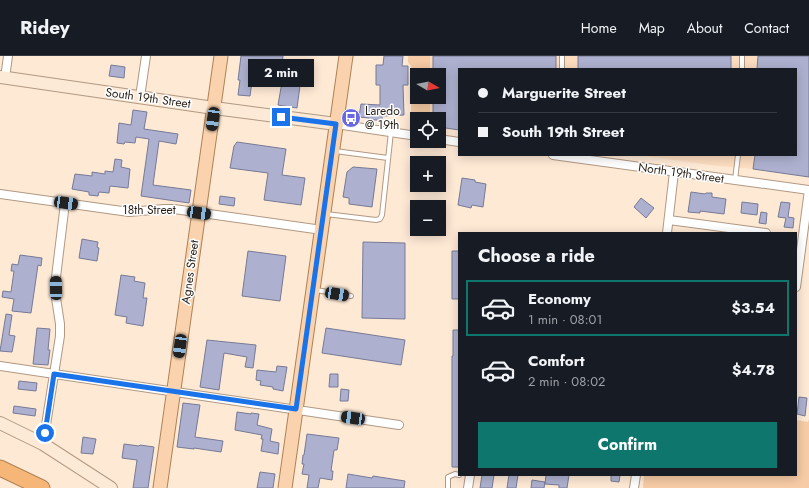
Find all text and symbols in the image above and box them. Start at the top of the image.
text: Ridey [20,14,70,41]
text: Home [581,18,617,38]
text: Map [639,18,665,38]
text: About [687,18,722,38]
text: Contact [744,18,789,38]
callout: 2 min [248,59,314,87]
text: 2 min [264,63,298,82]
north arrow [410,68,446,104]
map controls [410,68,446,236]
text: Marguerite Street [502,82,626,104]
street label: South 19th Street [104,83,192,113]
place label: Laredo @ 19th [365,102,400,134]
car [205,106,221,132]
bus stop icon: Laredo @ 19th [340,107,362,129]
route end [272,108,290,126]
button: locate [410,112,446,148]
text: South 19th Street [502,121,624,143]
button: + [410,156,446,192]
street label: North 19th Street [637,158,725,188]
car [53,195,79,211]
button: − [410,200,446,236]
street label: 18th Street [122,201,176,219]
car [186,205,212,221]
street label: Agnes Street [177,239,203,305]
text: Choose a ride [478,243,595,269]
car [50,276,62,300]
car [324,286,350,302]
text: Economy [528,288,591,310]
icon: car [480,290,516,326]
text: $3.54 [732,297,775,319]
text: 1 min · 08:01 [528,310,602,329]
car [172,333,188,359]
text: Comfort [528,350,585,372]
icon: car [480,352,516,388]
text: $4.78 [732,359,775,381]
text: 2 min · 08:02 [528,372,605,391]
car [340,410,366,426]
button: Confirm [478,422,777,468]
route start [36,424,54,442]

